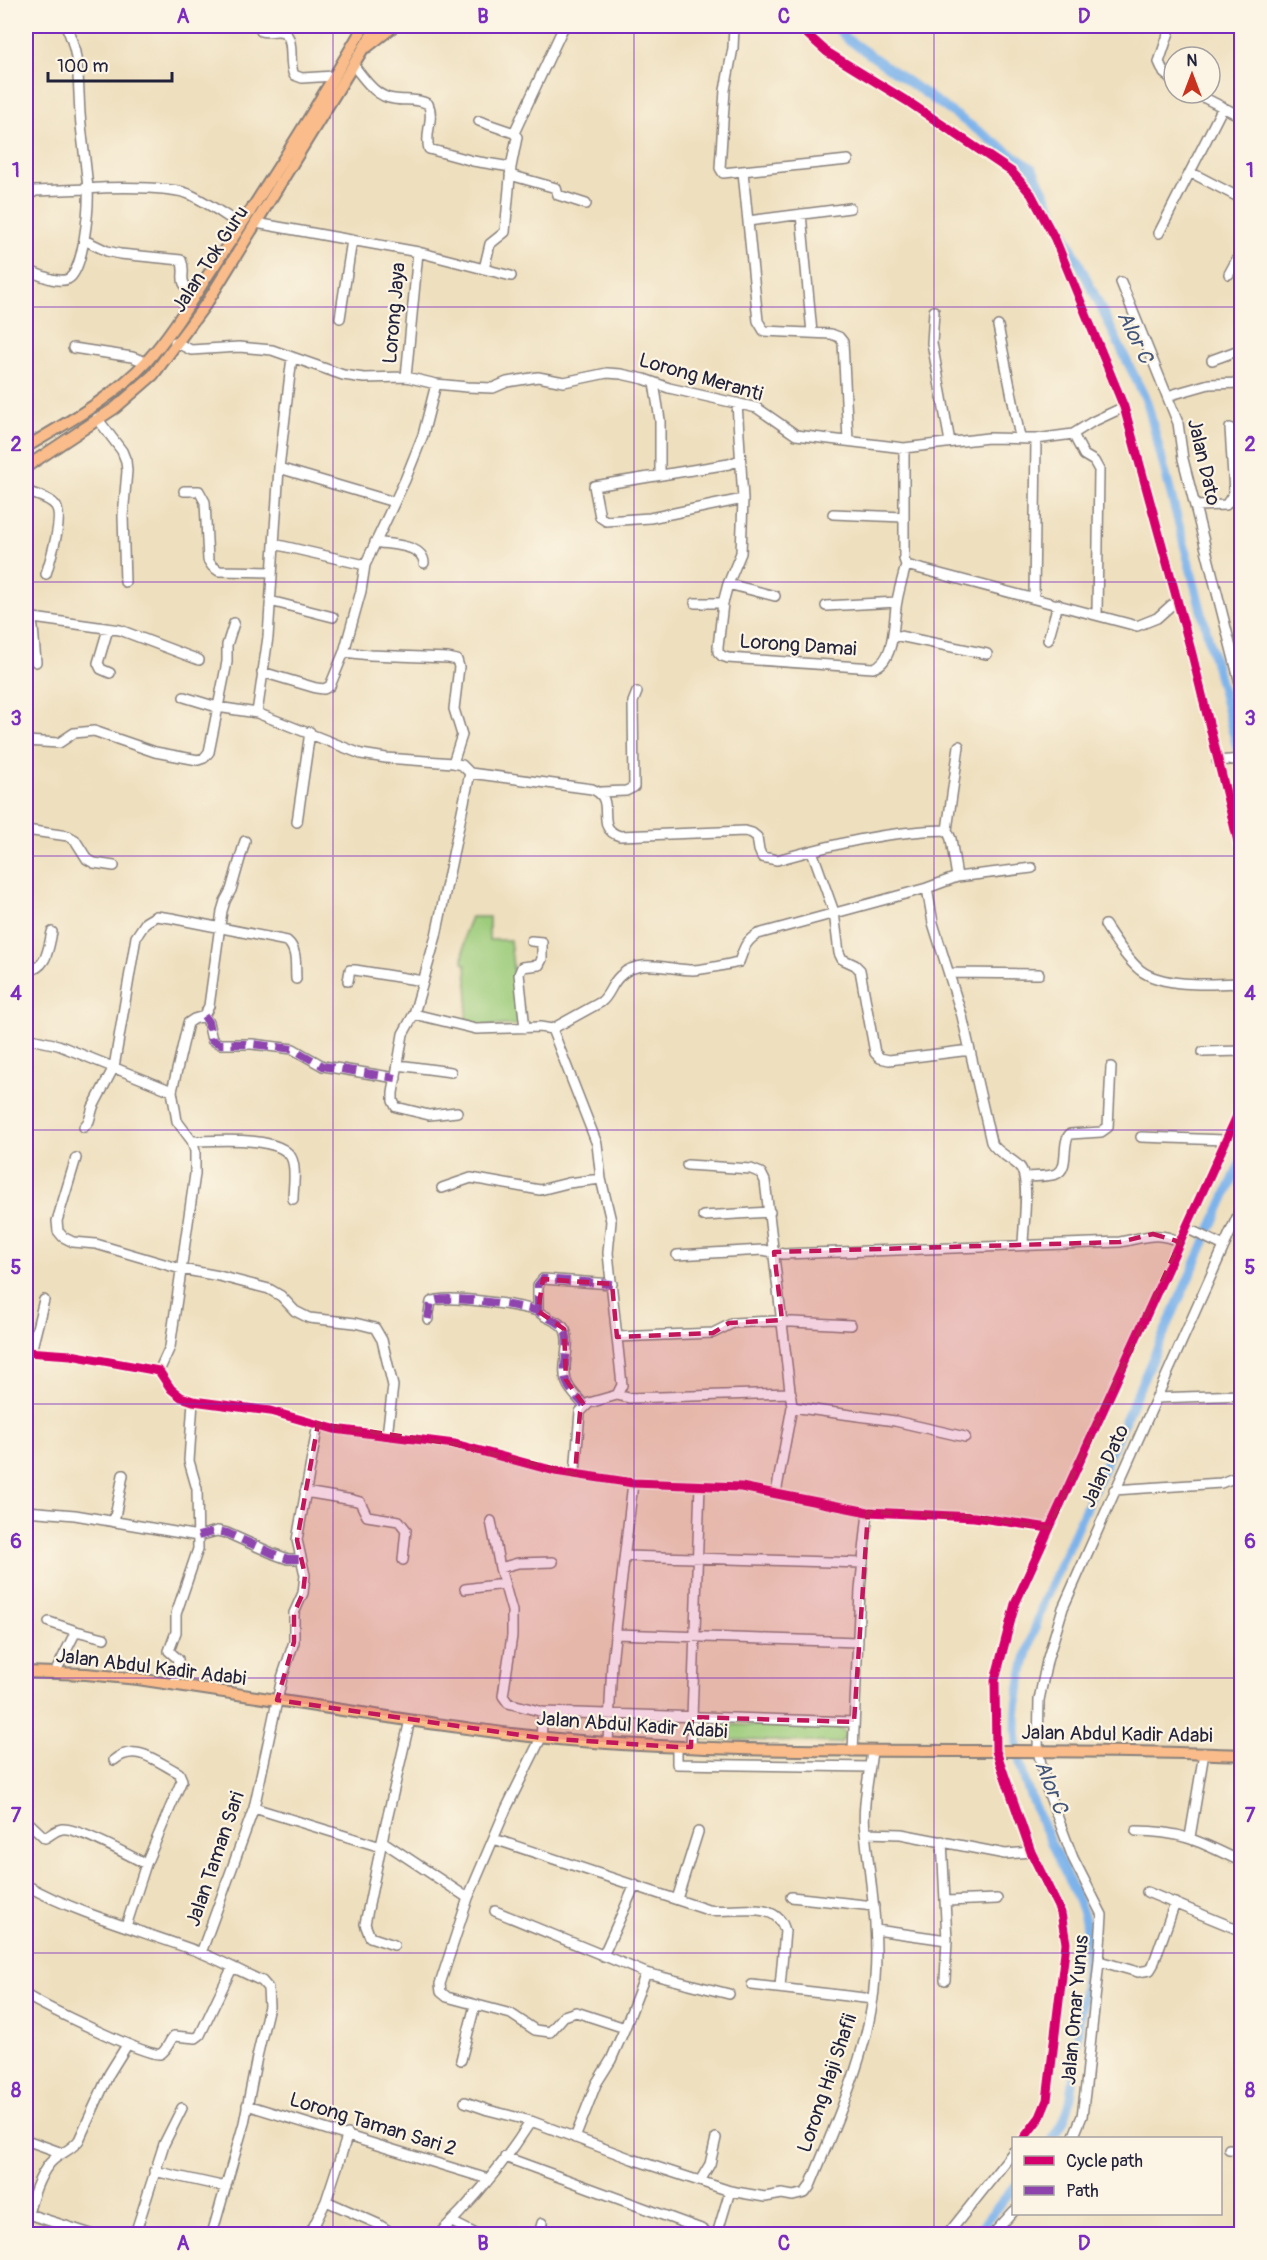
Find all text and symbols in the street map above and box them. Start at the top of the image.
text: A [177,4,190,29]
text: B [477,4,489,29]
text: C [778,4,790,29]
text: D [1078,4,1091,29]
scale bar [48,45,172,83]
north arrow [1162,45,1222,105]
text: N [1187,51,1198,71]
text: 100 m [57,55,109,78]
text: 1 [12,158,20,183]
text: 1 [1246,158,1254,183]
street label: Jalan Tok Guru [166,201,254,317]
street label: Lorong Jaya [377,261,411,365]
water label: Alor C [1111,306,1160,369]
street label: Lorong Meranti [636,347,766,407]
street label: Jalan Dato [1182,416,1226,508]
text: 2 [10,432,22,457]
text: 2 [1244,432,1256,457]
street label: Lorong Damai [739,628,857,662]
text: 3 [10,706,22,731]
text: 3 [1244,706,1256,731]
text: 4 [10,981,22,1006]
text: 4 [1244,981,1256,1006]
text: 5 [11,1255,22,1280]
text: 5 [1245,1255,1256,1280]
street label: Jalan Dato [1076,1420,1134,1511]
text: 6 [10,1529,22,1554]
text: 6 [1244,1529,1256,1554]
street label: Jalan Abdul Kadir Adabi [54,1643,248,1691]
street label: Jalan Abdul Kadir Adabi [536,1706,728,1744]
street label: Jalan Abdul Kadir Adabi [1021,1720,1213,1748]
water label: Alor C [1028,1756,1074,1818]
street label: Jalan Taman Sari [180,1788,250,1930]
text: 7 [11,1803,22,1828]
text: 7 [1245,1803,1256,1828]
street label: Jalan Omar Yunus [1056,1934,1094,2086]
street label: Lorong Haji Shafii [792,2010,862,2156]
text: 8 [11,2078,21,2103]
text: 8 [1245,2078,1255,2103]
street label: Lorong Taman Sari 2 [286,2087,460,2161]
legend [1012,2137,1222,2215]
text: Cycle path [1066,2150,1143,2173]
text: Path [1066,2180,1099,2203]
text: A [177,2231,190,2256]
text: B [477,2231,489,2256]
text: C [778,2231,790,2256]
text: D [1078,2231,1091,2256]

